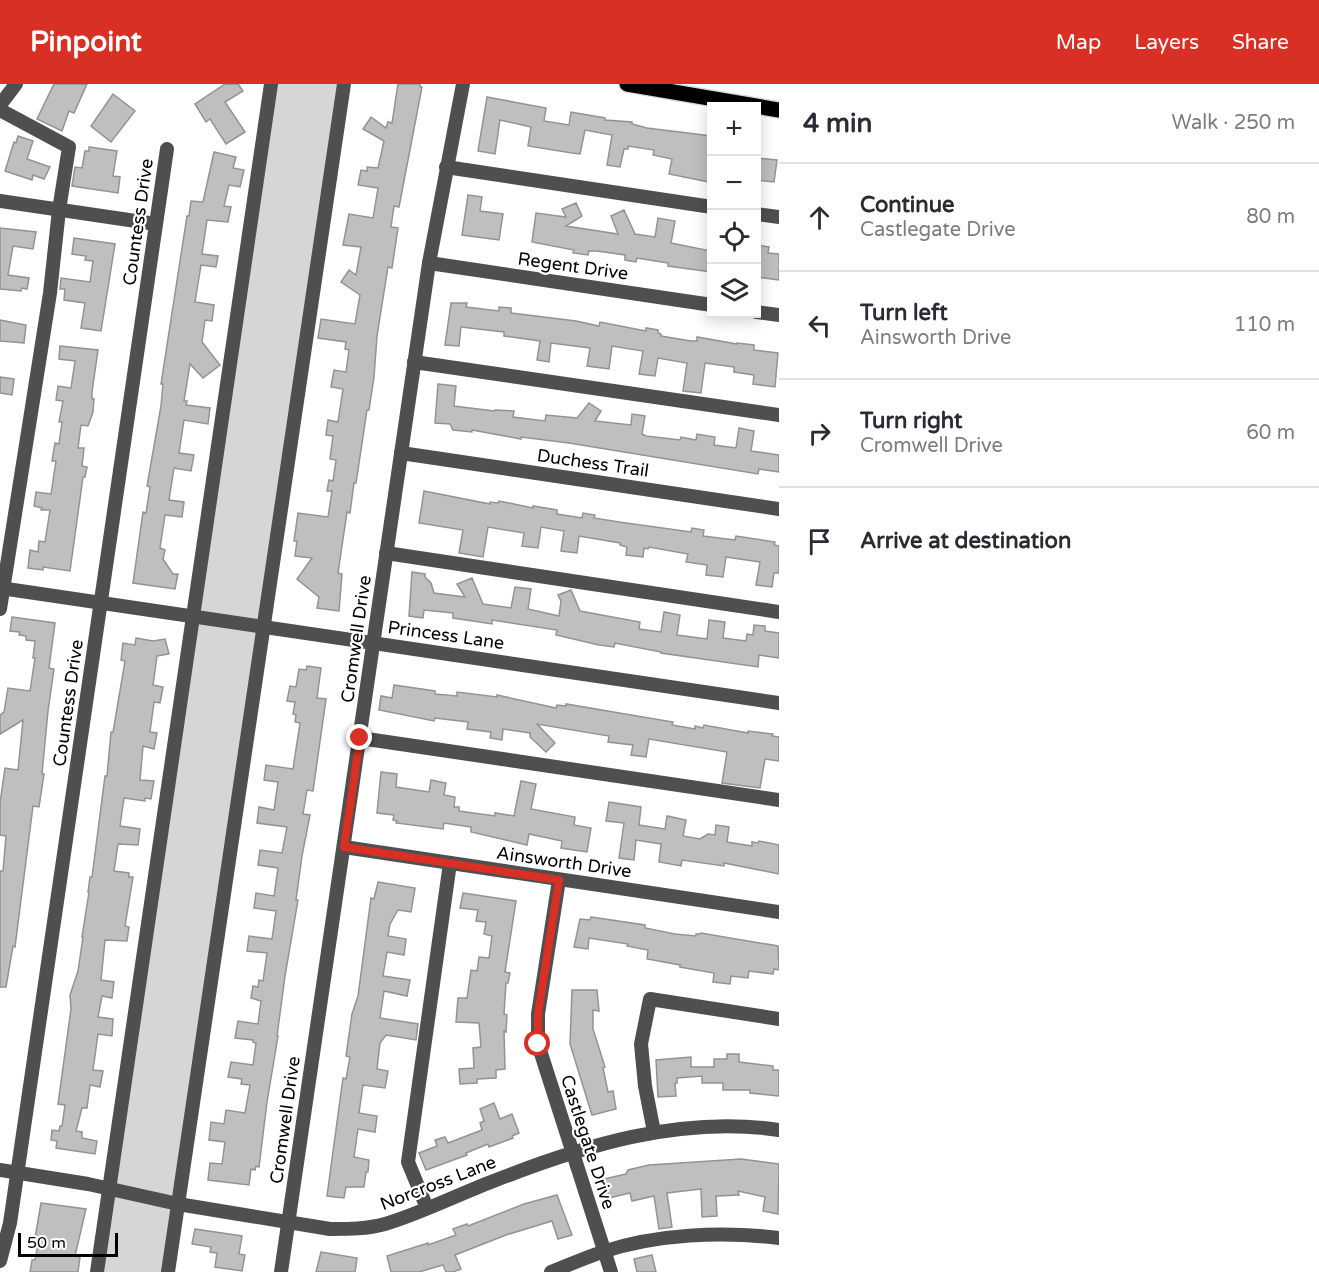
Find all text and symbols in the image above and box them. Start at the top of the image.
text: Pinpoint [30,25,142,59]
text: Map [1056,30,1101,55]
text: Layers [1134,30,1199,55]
text: Share [1232,30,1289,55]
map controls [707,102,761,318]
button: + [707,102,761,156]
text: 4 min [803,108,872,139]
text: Walk · 250 m [1172,111,1295,135]
button: − [707,156,761,210]
street label: Countess Drive [118,157,158,287]
text: Continue [860,192,955,218]
icon: ahead [803,201,836,234]
text: 80 m [1246,205,1295,229]
button: locate [707,210,761,264]
text: Castlegate Drive [860,218,1016,242]
street label: Regent Drive [516,247,630,285]
button: layers [707,264,761,318]
text: Turn left [860,300,948,326]
icon: left [803,309,836,342]
text: 110 m [1234,313,1295,337]
text: Ainsworth Drive [860,326,1011,350]
text: Turn right [860,408,962,434]
icon: right [803,417,836,450]
text: 60 m [1246,421,1295,445]
text: Cromwell Drive [860,434,1003,458]
street label: Duchess Trail [536,444,650,482]
icon: arrive [803,525,836,558]
text: Arrive at destination [860,528,1071,554]
street label: Cromwell Drive [336,574,376,704]
street label: Princess Lane [386,616,506,654]
street label: Countess Drive [48,638,88,768]
route end [346,724,372,750]
street label: Ainsworth Drive [495,842,633,882]
route start [524,1030,550,1056]
street label: Cromwell Drive [265,1055,305,1185]
street label: Castlegate Drive [556,1072,620,1212]
street label: Norcross Lane [377,1151,499,1215]
scale bar [18,1230,118,1258]
text: 50 m [27,1233,66,1253]

